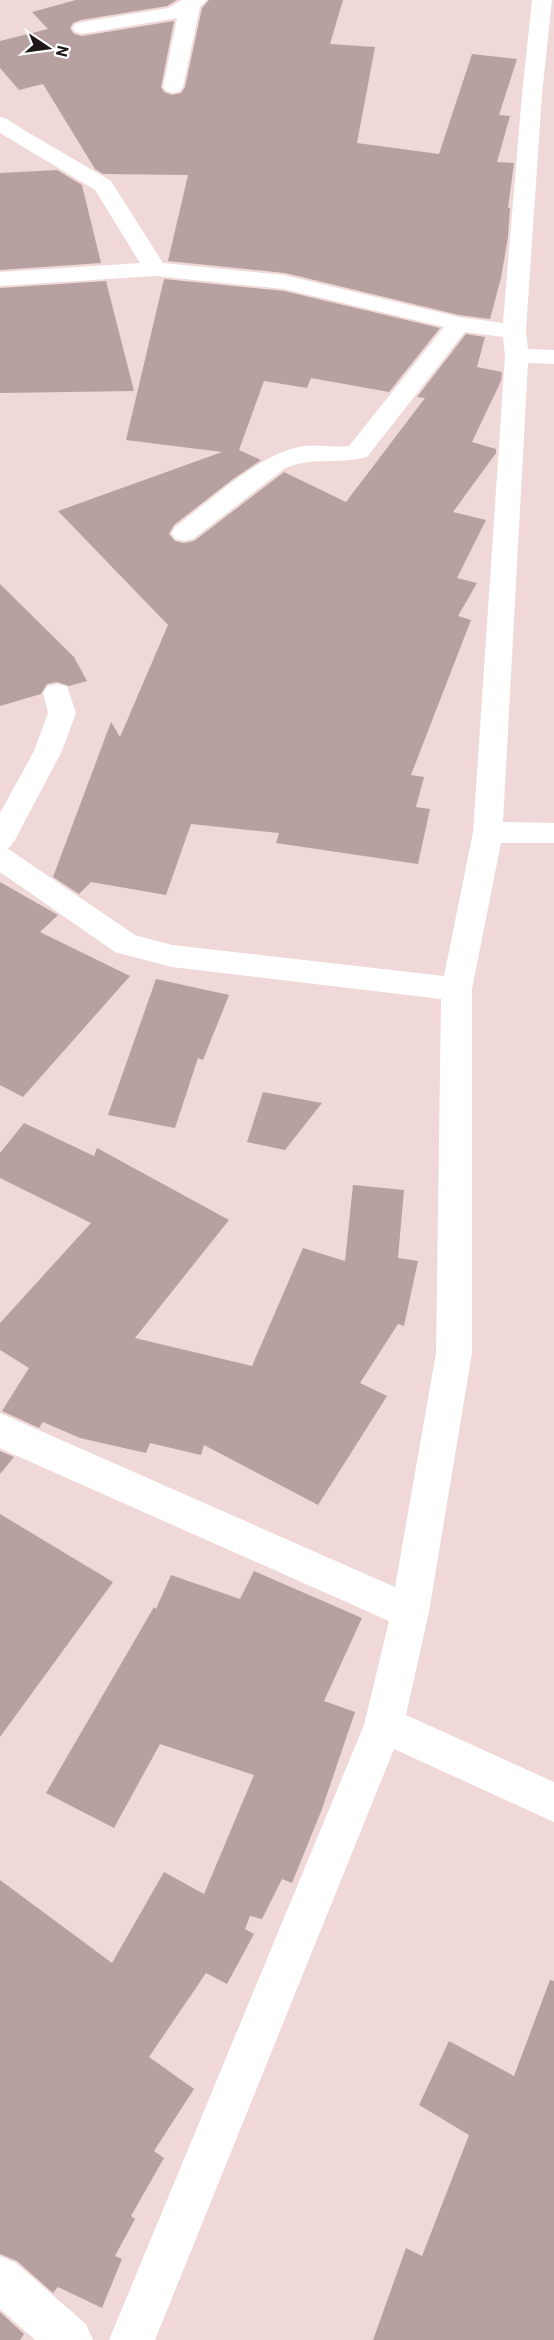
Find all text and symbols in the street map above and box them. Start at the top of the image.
north arrow [18,18,78,78]
text: N [53,44,74,59]

